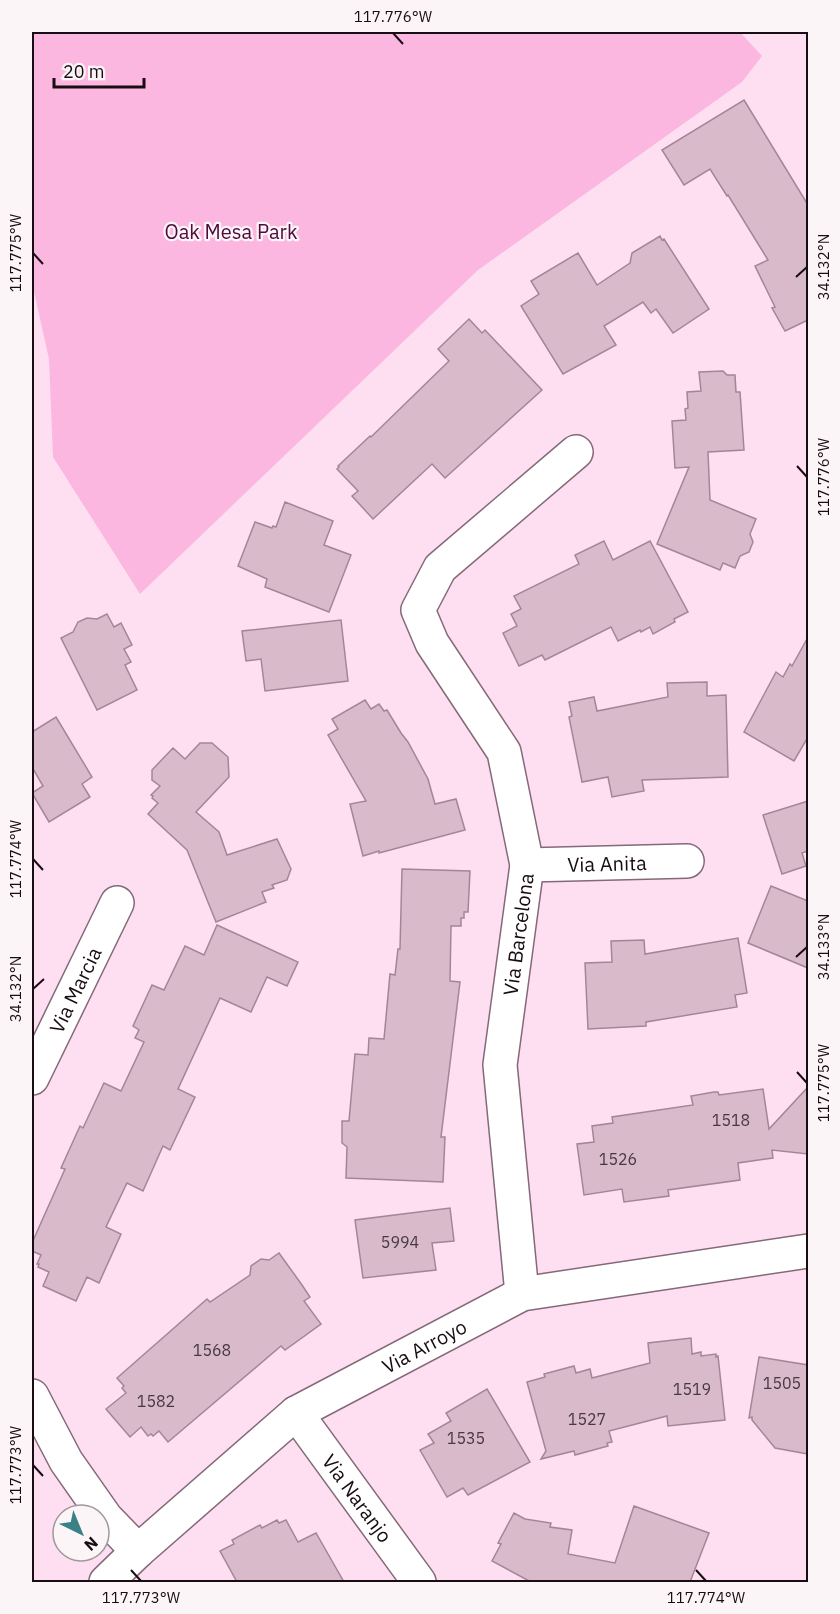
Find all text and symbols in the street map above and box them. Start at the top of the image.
text: 117.776°W [354,7,433,26]
scale bar [54,51,144,89]
text: 20 m [63,60,105,83]
text: 117.775°W [6,213,25,292]
park label: Oak Mesa Park [165,218,298,245]
text: 34.132°N [814,234,833,300]
text: 117.776°W [814,437,833,516]
text: 117.774°W [6,819,25,898]
street label: Via Anita [567,849,647,877]
street label: Via Barcelona [496,871,539,997]
text: 34.133°N [814,914,833,980]
street label: Via Marcia [42,942,107,1037]
text: 34.132°N [6,956,25,1022]
text: 117.775°W [814,1043,833,1122]
house number: 1518 [712,1110,750,1130]
house number: 1526 [599,1149,637,1169]
house number: 5994 [381,1232,419,1252]
street label: Via Arroyo [377,1312,471,1379]
house number: 1568 [193,1340,231,1360]
house number: 1505 [763,1373,801,1393]
house number: 1519 [673,1379,711,1399]
house number: 1582 [137,1391,175,1411]
house number: 1527 [568,1409,606,1429]
text: 117.773°W [6,1425,25,1504]
house number: 1535 [447,1428,485,1448]
street label: Via Naranjo [317,1448,399,1547]
north arrow [51,1503,111,1563]
text: N [80,1533,102,1555]
text: 117.773°W [102,1588,181,1607]
text: 117.774°W [667,1588,746,1607]

